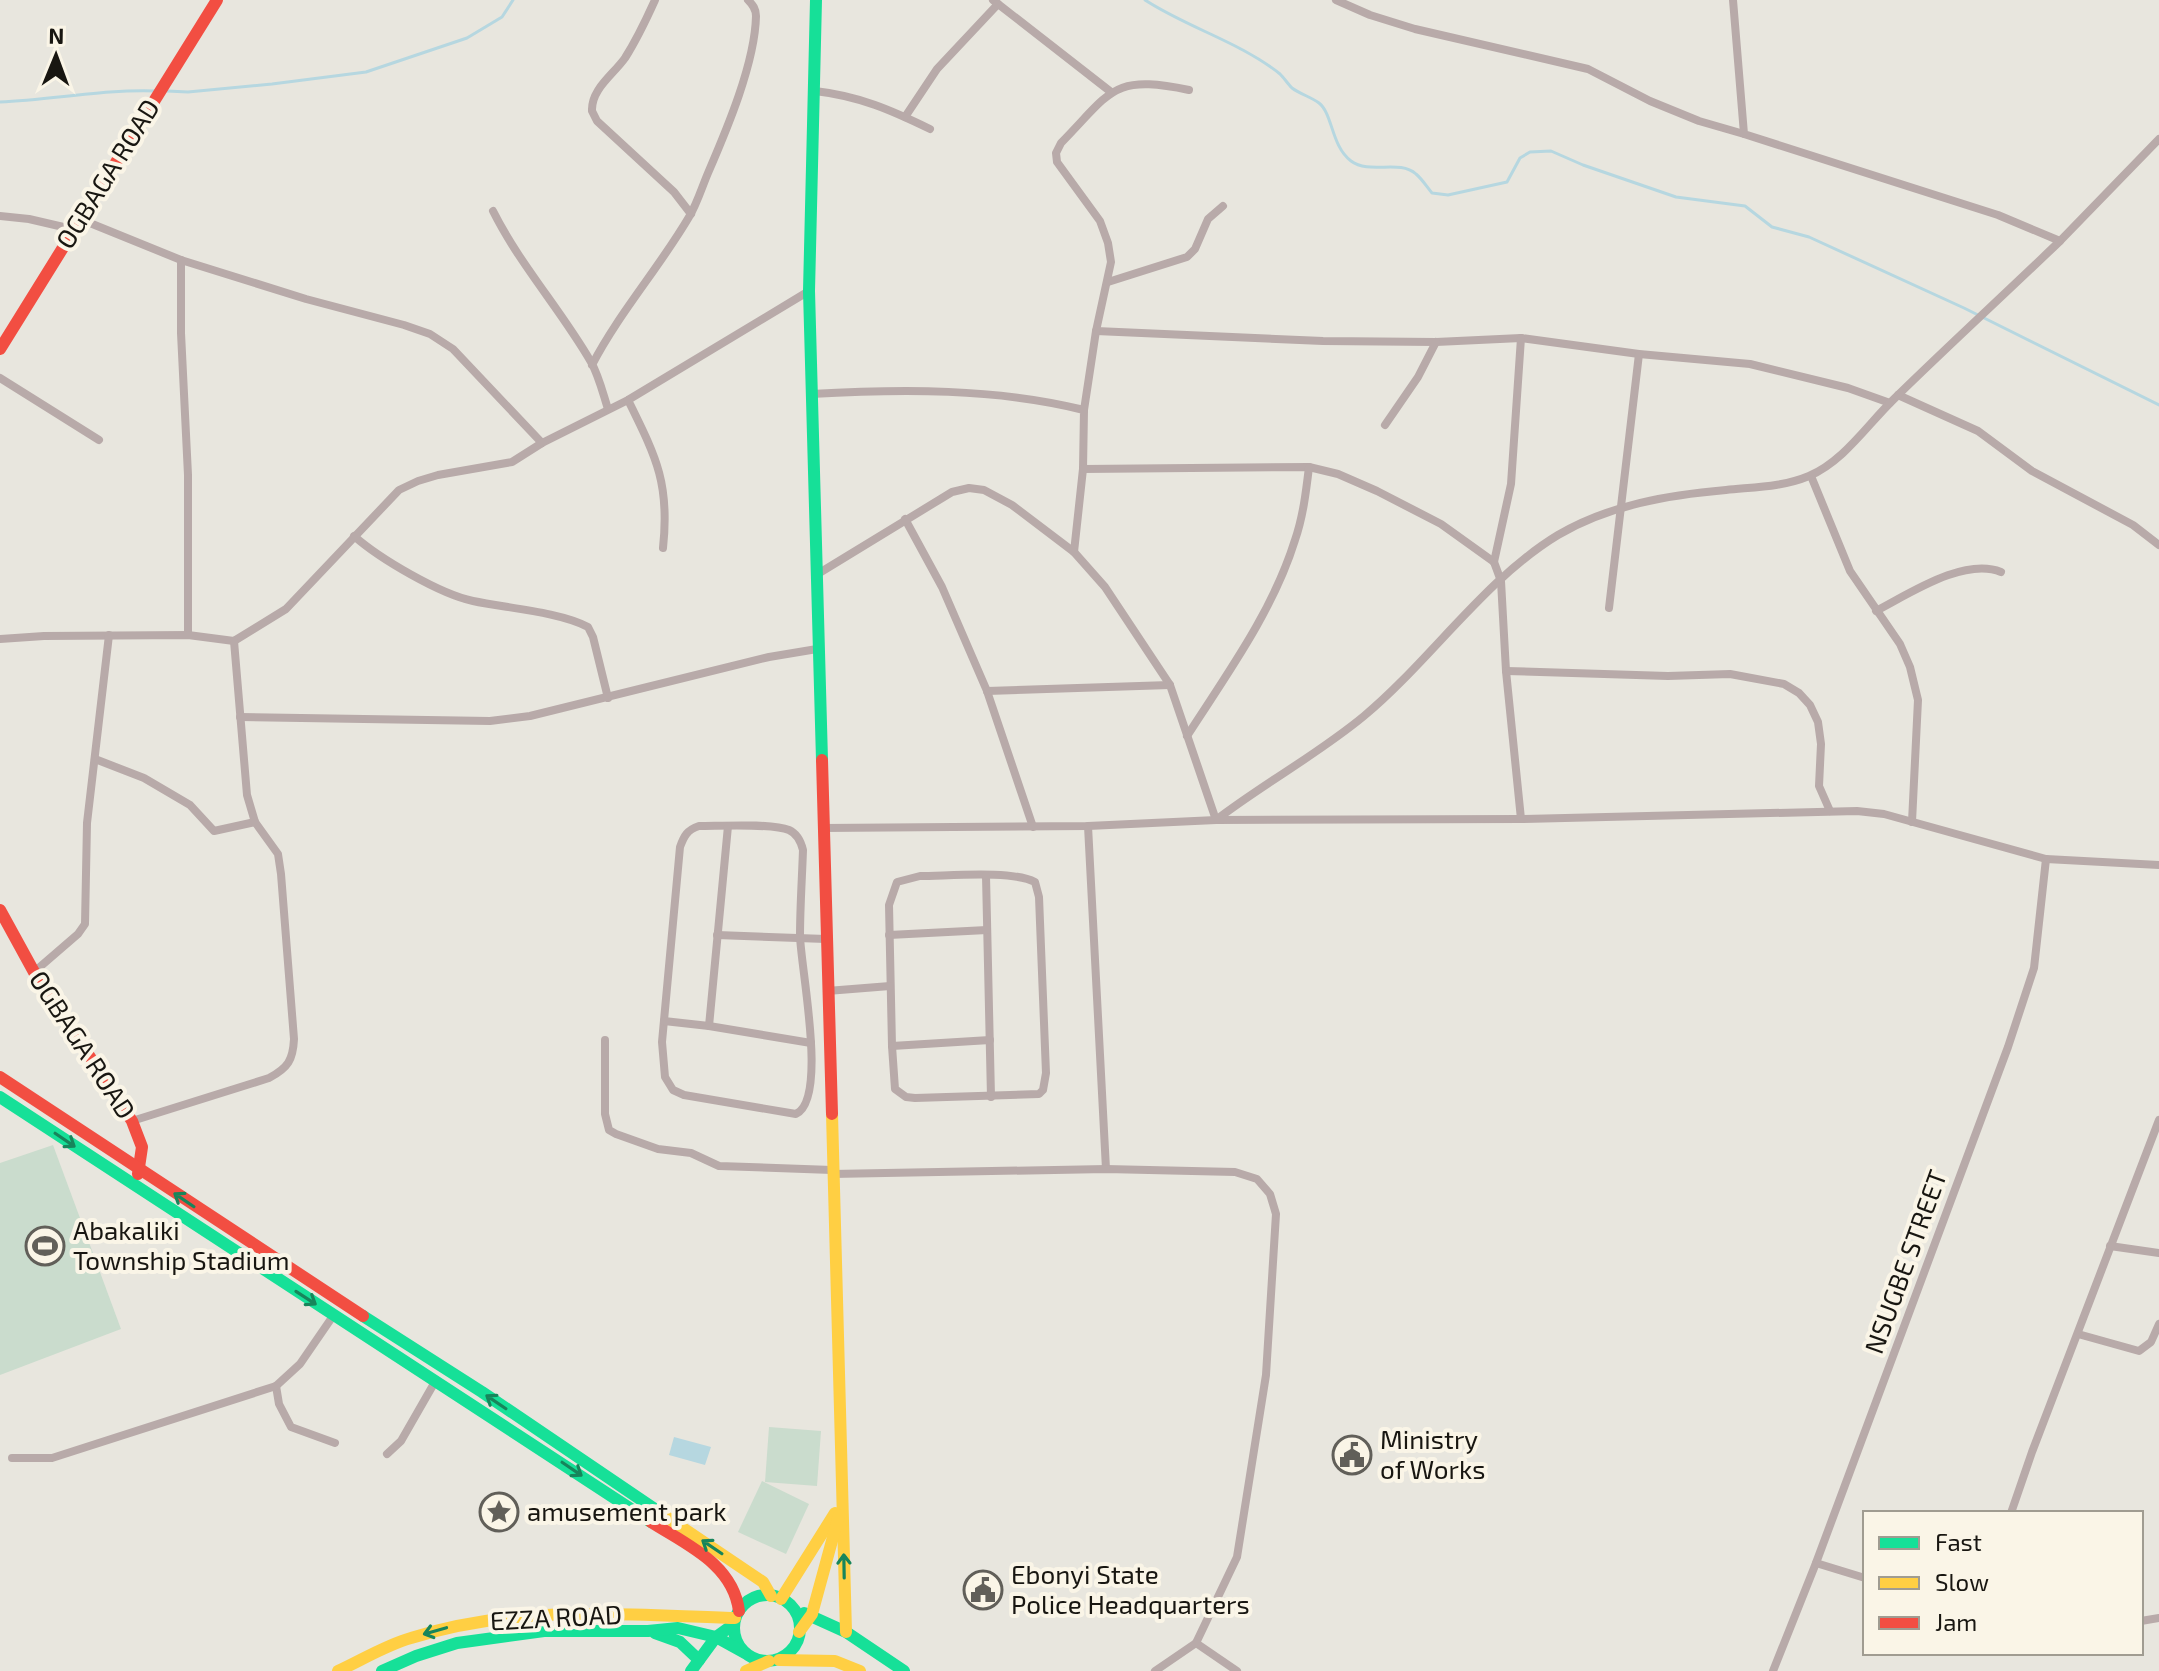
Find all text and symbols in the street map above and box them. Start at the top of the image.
north arrow [16,16,96,96]
text: N [48,22,65,48]
street label: OGBAGA ROAD [48,93,165,254]
street label: OGBAGA ROAD [24,964,143,1124]
one-way arrow [53,1132,76,1148]
street label: NSUGBE STREET [1857,1165,1952,1357]
one-way arrow [174,1191,196,1208]
place label: Abakaliki Township Stadium [73,1214,290,1275]
sports icon: Abakaliki Township Stadium [24,1225,66,1267]
one-way arrow [294,1290,316,1306]
one-way arrow [486,1394,508,1410]
place label: Ministry of Works [1380,1423,1485,1484]
public building icon: Ministry of Works [1331,1434,1373,1476]
one-way arrow [560,1461,582,1477]
place icon: amusement park [478,1491,520,1533]
place label: amusement park [527,1495,727,1526]
legend [1863,1511,2143,1655]
text: Fast [1935,1527,1982,1556]
one-way arrow [701,1539,724,1555]
one-way arrow [837,1553,852,1580]
place label: Ebonyi State Police Headquarters [1011,1558,1250,1619]
text: Slow [1935,1567,1989,1596]
public building icon: Ebonyi State Police Headquarters [962,1569,1004,1611]
street label: EZZA ROAD [489,1598,623,1635]
text: Jam [1935,1607,1977,1636]
one-way arrow [423,1624,449,1639]

